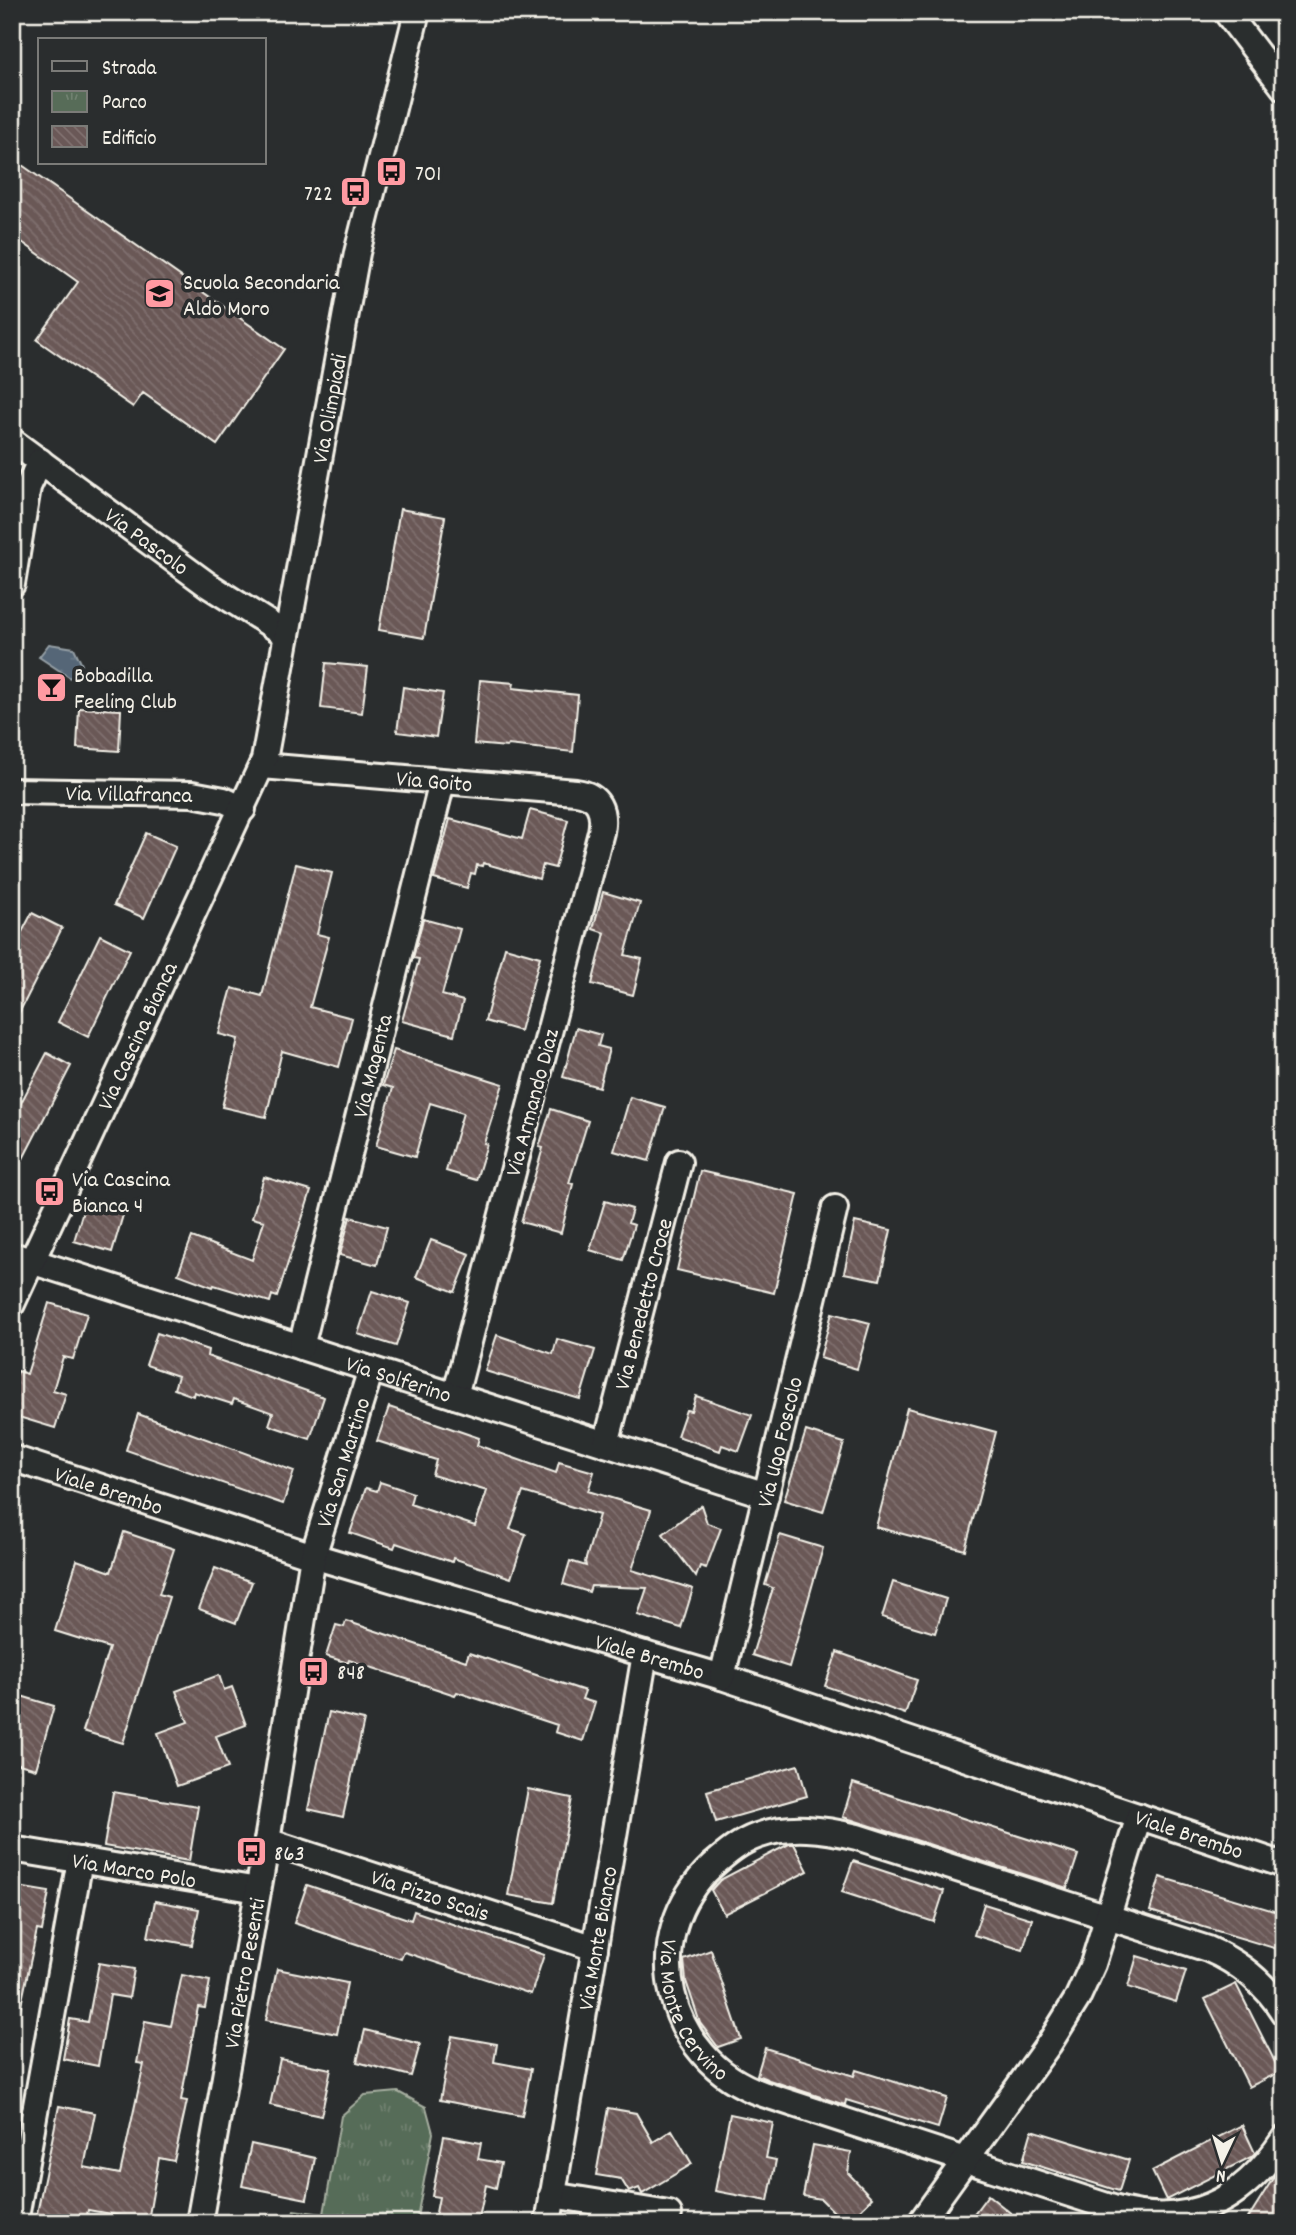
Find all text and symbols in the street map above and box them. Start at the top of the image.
legend [38,38,266,164]
text: Strada [102,55,157,85]
text: Parco [102,89,147,119]
text: Edificio [102,125,157,155]
bus stop icon: 701 [375,155,409,189]
place label: 701 [415,159,441,192]
bus stop icon: 722 [339,175,373,209]
place label: 722 [304,179,333,212]
place label: Scuola Secondaria Aldo Moro [183,268,341,327]
school or university icon: Scuola Secondaria Aldo Moro [143,277,177,311]
street label: Via Olimpiadi [306,352,358,466]
street label: Via Pascolo [96,501,194,585]
place label: Bobadilla Feeling Club [74,661,177,720]
bar icon: Bobadilla Feeling Club [34,670,68,704]
street label: Via Goito [395,764,473,803]
street label: Via Villafranca [65,779,194,814]
street label: Via Cascina Bianca [91,956,189,1116]
street label: Via Magenta [346,1010,404,1122]
street label: Via Armando Diaz [499,1025,570,1180]
place label: Via Cascina Bianca 4 [72,1165,171,1224]
bus stop icon: Via Cascina Bianca 4 [32,1174,66,1208]
street label: Via Benedetto Croce [608,1215,684,1394]
street label: Via Solferino [341,1349,455,1414]
street label: Via Ugo Foscolo [750,1374,814,1511]
street label: Via San Martino [310,1394,381,1532]
street label: Viale Brembo [49,1460,167,1526]
street label: Viale Brembo [590,1627,708,1691]
bus stop icon: 848 [297,1654,331,1688]
place label: 848 [337,1658,365,1691]
street label: Viale Brembo [1130,1803,1247,1870]
bus stop icon: 863 [234,1835,268,1869]
place label: 863 [274,1839,305,1872]
street label: Via Marco Polo [69,1846,198,1899]
street label: Via Pizzo Scais [366,1863,493,1932]
street label: Via Monte Bianco [572,1864,629,2013]
street label: Via Pietro Pesenti [217,1896,277,2052]
street label: Via Monte Cervino [649,1937,734,2091]
north arrow [1188,2126,1258,2196]
text: N [1215,2161,1227,2188]

